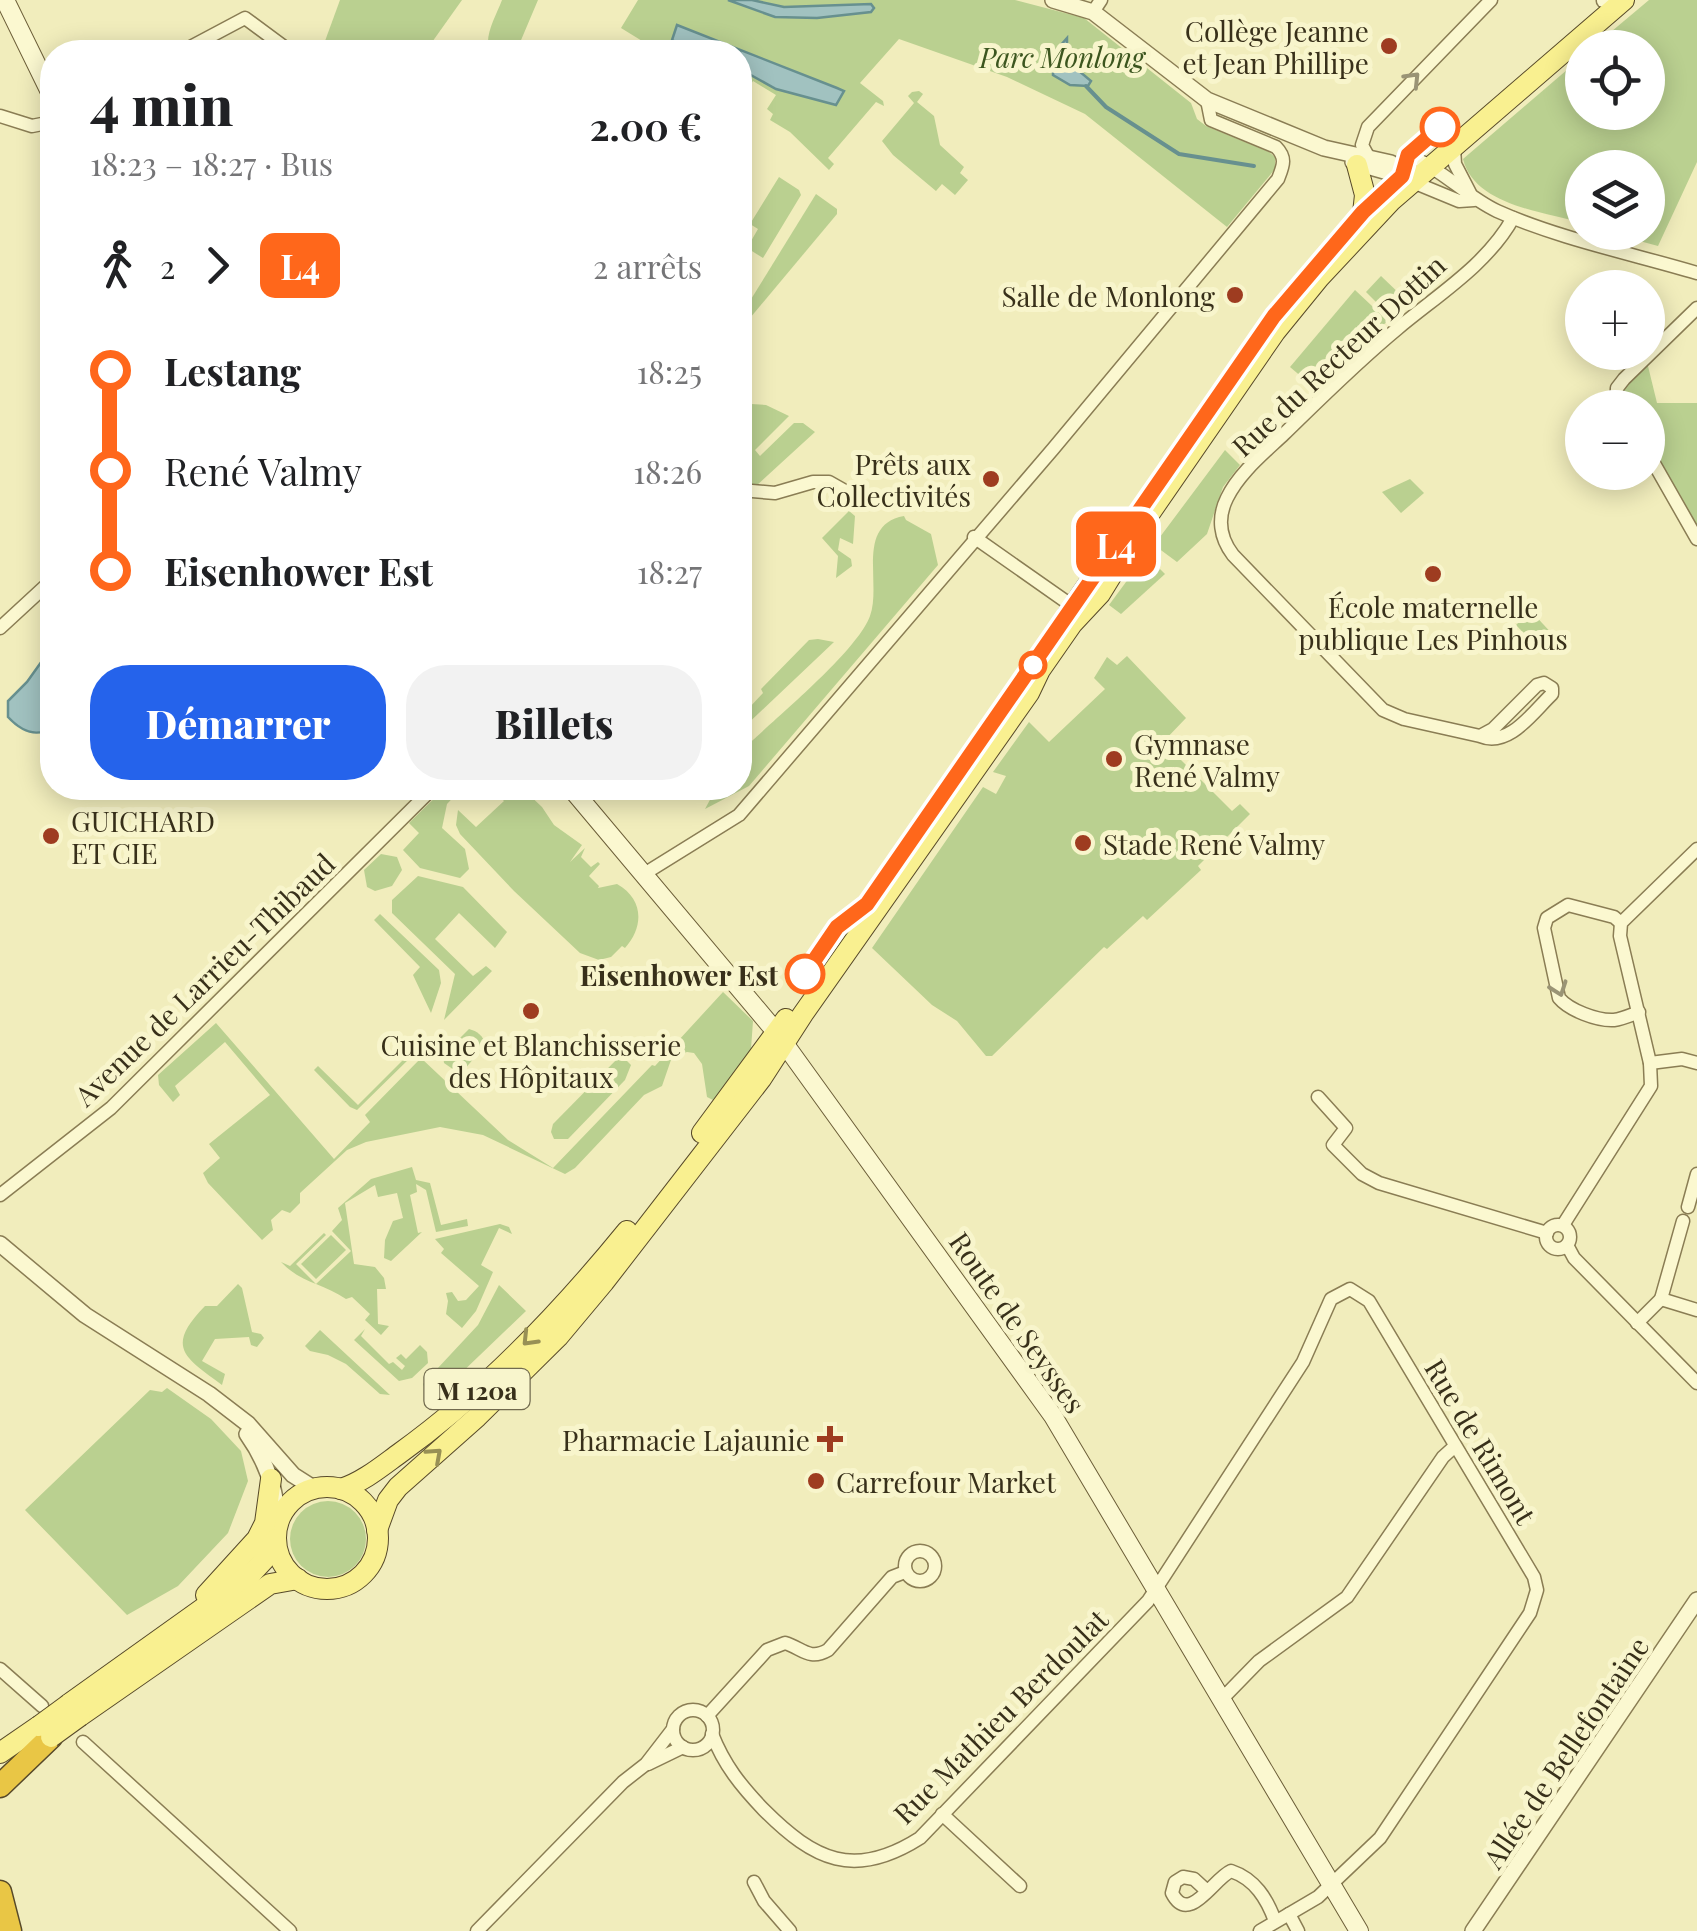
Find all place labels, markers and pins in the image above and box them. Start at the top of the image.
place label: Collège Jeanne et Jean Phillipe [1183,12,1369,81]
marker: Collège Jeanne et Jean Phillipe [1378,35,1400,57]
unlabelled marker [1421,108,1459,146]
place label: Salle de Monlong [1001,277,1215,314]
marker: Salle de Monlong [1224,284,1246,306]
place label: Prêts aux Collectivités [817,445,971,514]
marker: Prêts aux Collectivités [980,468,1002,490]
marker: École maternelle publique Les Pinhous [1422,563,1444,585]
place label: École maternelle publique Les Pinhous [1298,588,1568,657]
unlabelled marker [1020,652,1046,678]
place label: Gymnase René Valmy [1134,725,1280,794]
marker: Gymnase René Valmy [1103,748,1125,770]
place label: GUICHARD ET CIE [71,802,215,871]
marker: GUICHARD ET CIE [40,825,62,847]
place label: Stade René Valmy [1103,825,1325,862]
marker: Stade René Valmy [1072,832,1094,854]
marker: Eisenhower Est [786,955,824,993]
place label: Eisenhower Est [580,956,778,993]
marker: Cuisine et Blanchisserie des Hôpitaux [520,1000,542,1022]
place label: Cuisine et Blanchisserie des Hôpitaux [380,1026,682,1095]
place label: Pharmacie Lajaunie [562,1421,810,1458]
marker: Pharmacie Lajaunie [819,1428,841,1450]
place label: Carrefour Market [836,1463,1057,1500]
marker: Carrefour Market [805,1470,827,1492]

